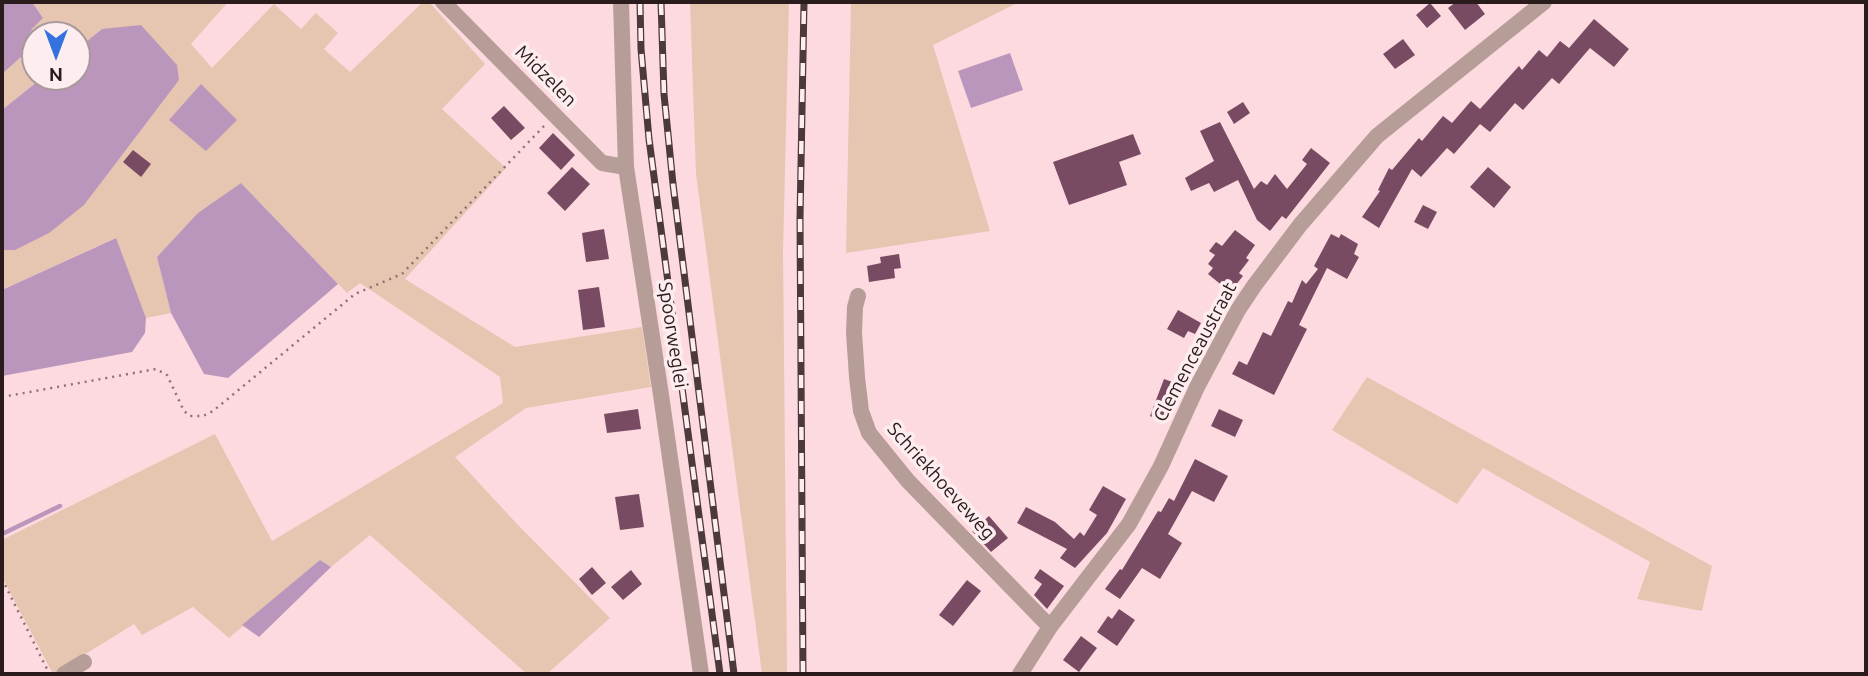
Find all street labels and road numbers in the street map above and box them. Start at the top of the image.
street label: Midzelen [510,40,582,112]
street label: Clemenceaustraat [1149,278,1241,426]
street label: Spoorweglei [653,280,693,390]
street label: Schriekhoeveweg [882,418,1000,544]

